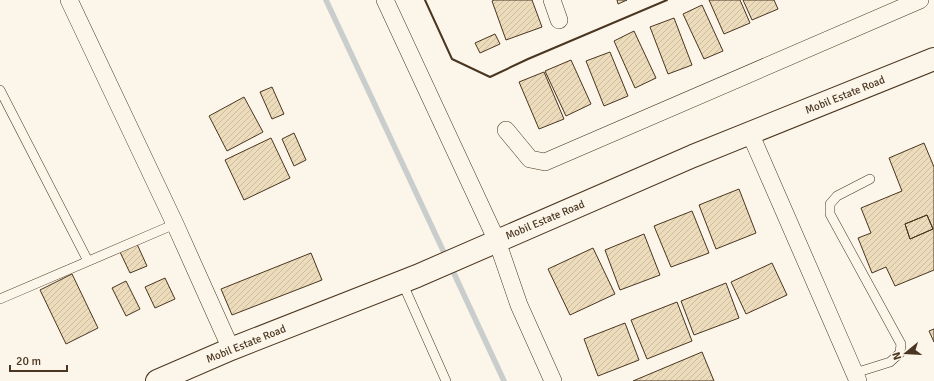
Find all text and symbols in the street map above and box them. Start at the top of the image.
street label: Mobil Estate Road [803,73,887,117]
street label: Mobil Estate Road [504,197,587,243]
street label: Mobil Estate Road [204,322,288,366]
north arrow [886,333,926,373]
scale bar [10,347,67,373]
text: N [890,350,904,362]
text: 20 m [16,354,41,369]

